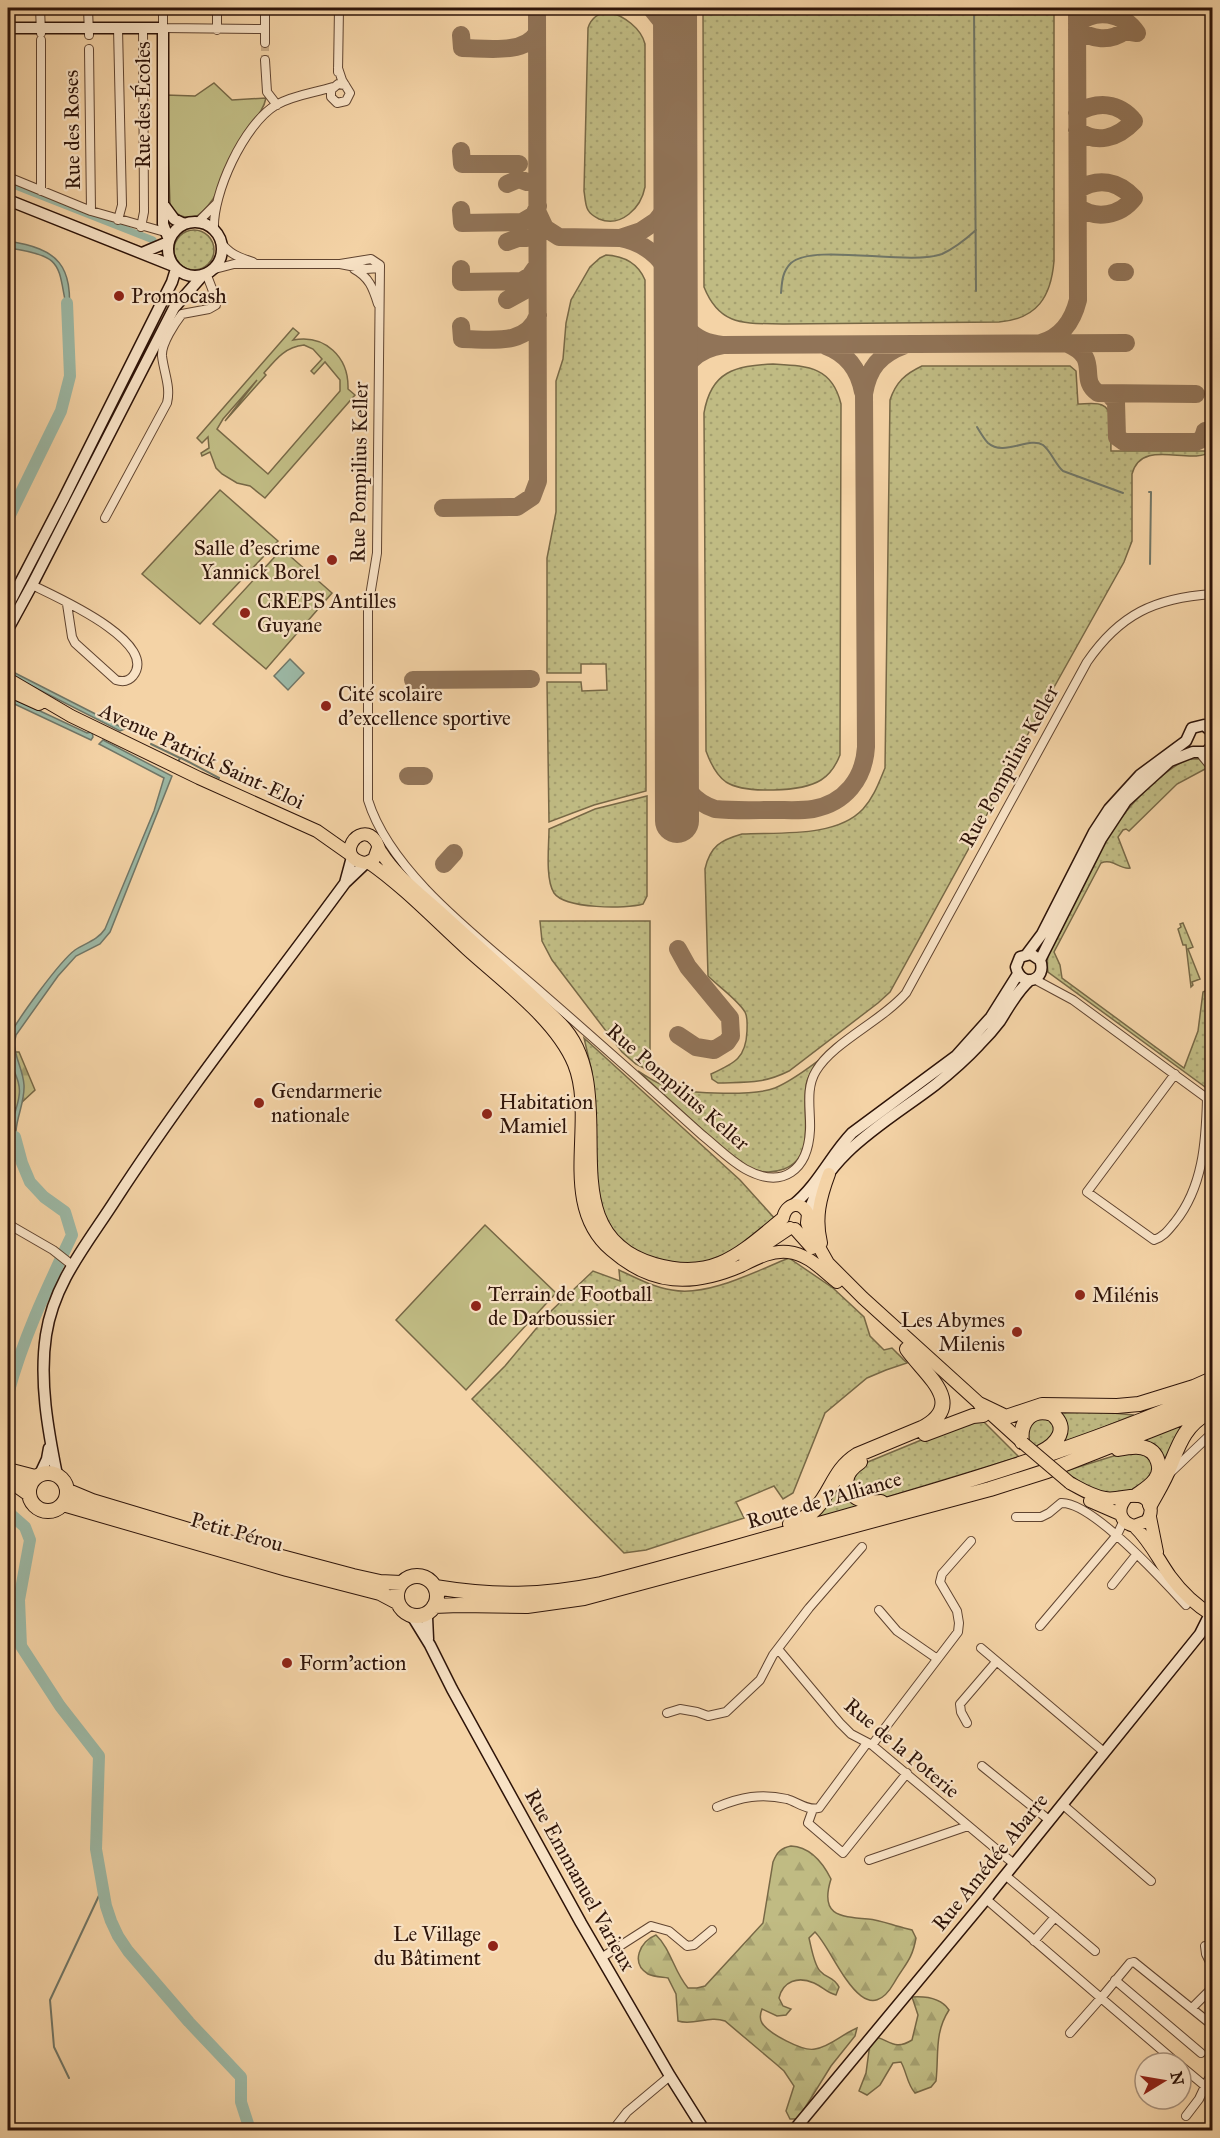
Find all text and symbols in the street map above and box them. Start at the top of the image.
street label: Rue des Écoles [129,41,156,169]
street label: Rue des Roses [58,70,86,190]
place label: Promocash [131,283,227,309]
marker: Promocash [112,289,126,303]
street label: Rue Pompilius Keller [344,381,374,563]
place label: Salle d'escrime Yannick Borel [194,535,320,585]
marker: Salle d'escrime Yannick Borel [325,553,339,567]
place label: CREPS Antilles Guyane [257,588,396,638]
marker: CREPS Antilles Guyane [238,606,252,620]
street label: Rue Pompilius Keller [954,680,1064,852]
place label: Cité scolaire d'excellence sportive [338,681,511,731]
street label: Avenue Patrick Saint-Eloi [94,697,309,815]
marker: Cité scolaire d'excellence sportive [319,699,333,713]
street label: Rue Pompilius Keller [601,1018,755,1156]
place label: Gendarmerie nationale [271,1078,383,1128]
place label: Habitation Mamiel [499,1089,593,1139]
marker: Gendarmerie nationale [252,1096,266,1110]
marker: Habitation Mamiel [480,1107,494,1121]
place label: Terrain de Football de Darboussier [488,1281,652,1331]
place label: Milénis [1092,1282,1159,1308]
marker: Milénis [1073,1288,1087,1302]
marker: Terrain de Football de Darboussier [469,1299,483,1313]
place label: Les Abymes Milenis [901,1307,1005,1357]
marker: Les Abymes Milenis [1010,1325,1024,1339]
street label: Route de l'Alliance [743,1465,905,1535]
street label: Petit Pérou [188,1506,286,1558]
place label: Form'action [299,1650,406,1676]
marker: Form'action [280,1656,294,1670]
street label: Rue de la Poterie [839,1692,965,1804]
street label: Rue Emmanuel Varieux [519,1784,641,1976]
street label: Rue Amédée Abarre [927,1788,1054,1936]
place label: Le Village du Bâtiment [374,1921,482,1971]
marker: Le Village du Bâtiment [486,1939,500,1953]
north arrow [1133,2051,1193,2111]
text: N [1167,2070,1188,2087]

